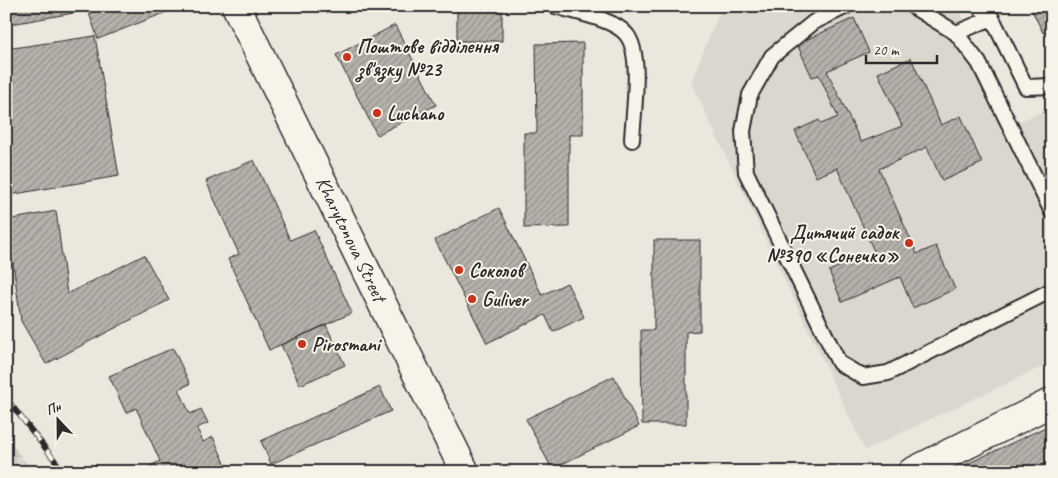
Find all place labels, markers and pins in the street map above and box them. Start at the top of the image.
place label: Поштове відділення зв'язку №23 [355,34,500,83]
marker: Поштове відділення зв'язку №23 [341,51,353,63]
place label: Luchano [387,101,445,126]
marker: Luchano [371,107,383,119]
place label: Дитячий садок №390 «Сонечко» [766,220,901,268]
marker: Дитячий садок №390 «Сонечко» [903,237,915,249]
place label: Соколов [469,258,527,283]
marker: Соколов [453,264,465,276]
place label: Guliver [482,287,530,312]
marker: Guliver [466,293,478,305]
place label: Pirosmani [312,332,383,357]
marker: Pirosmani [296,338,308,350]

